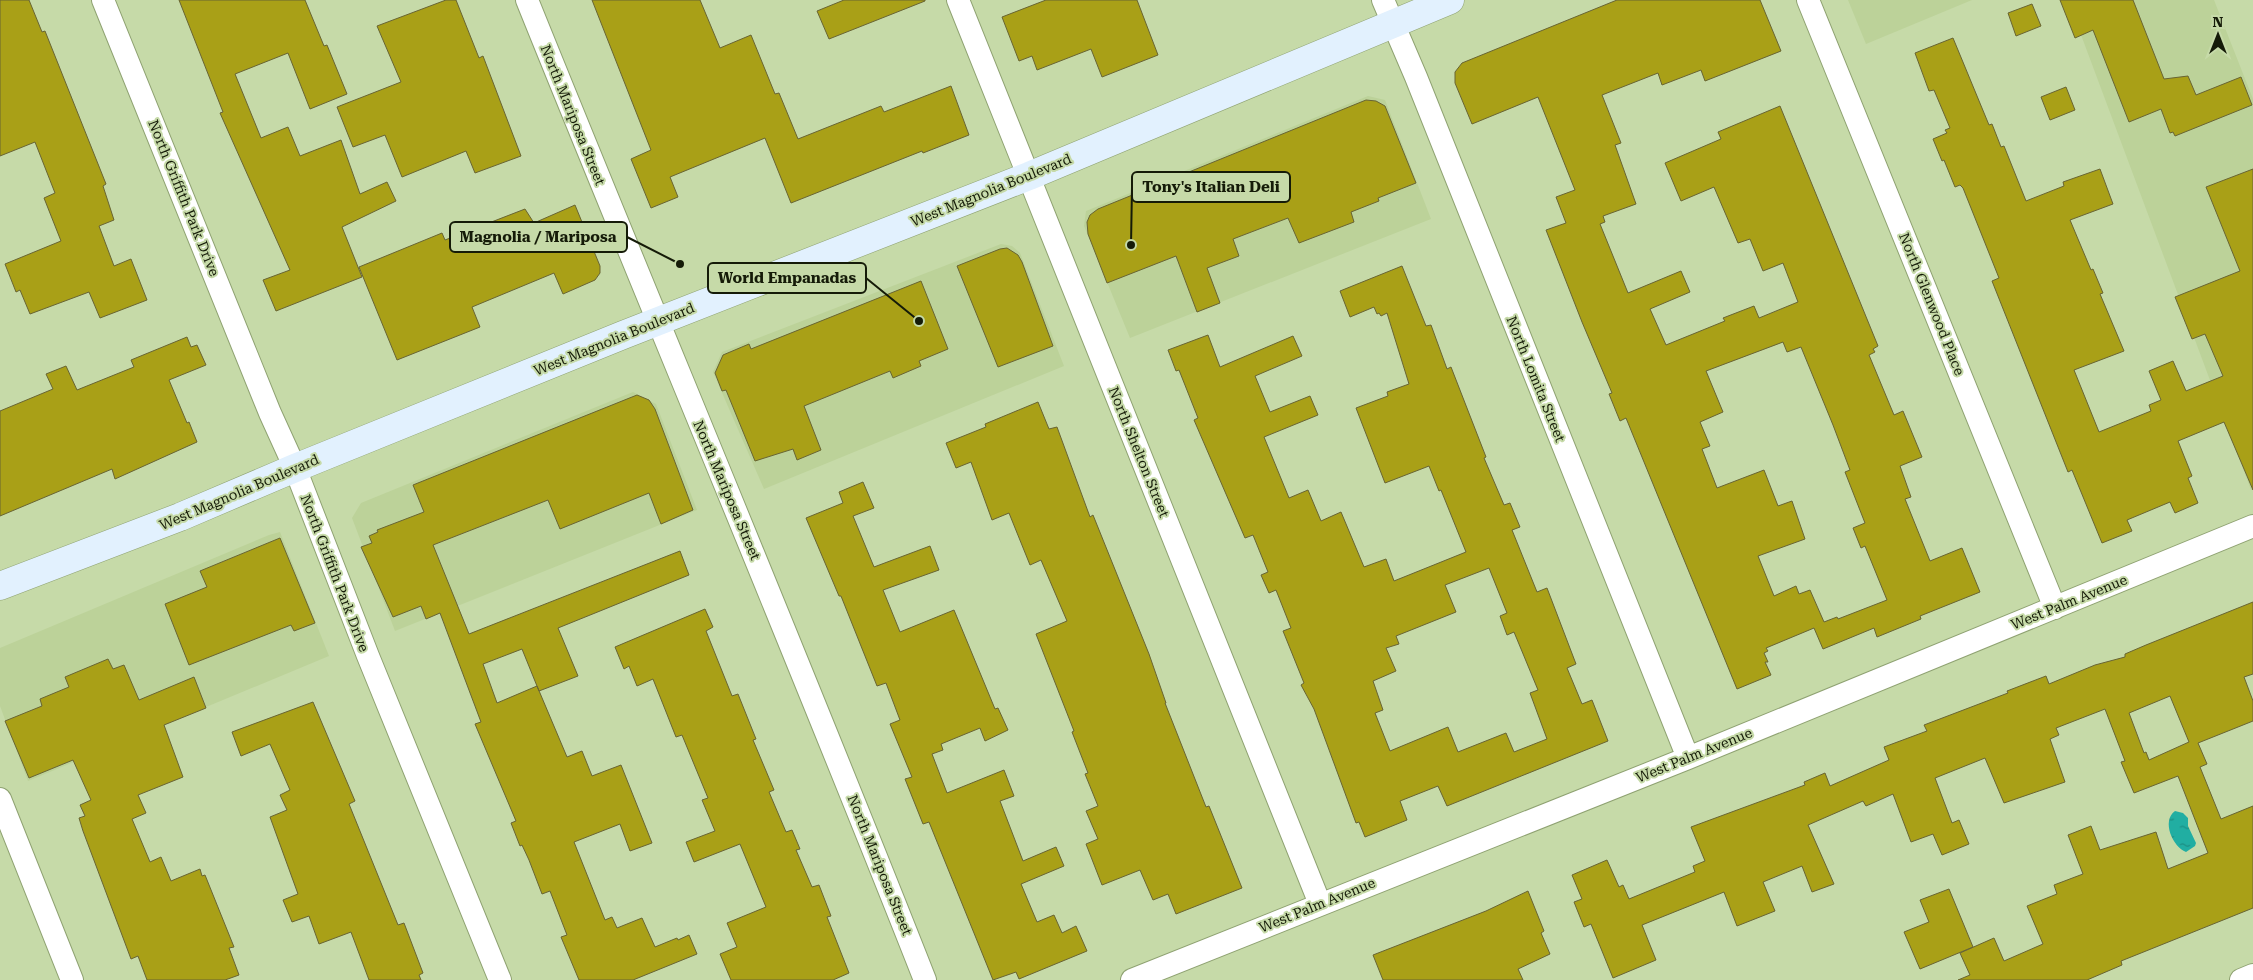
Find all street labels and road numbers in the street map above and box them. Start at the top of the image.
street label: North Mariposa Street [537,42,609,188]
street label: North Griffith Park Drive [145,117,223,279]
street label: West Magnolia Boulevard [908,150,1074,230]
street label: North Glenwood Place [1896,230,1968,378]
street label: West Magnolia Boulevard [531,299,697,379]
street label: North Lomita Street [1503,314,1569,444]
street label: North Shelton Street [1105,384,1173,520]
street label: North Mariposa Street [690,418,764,562]
street label: West Magnolia Boulevard [157,451,321,533]
street label: North Griffith Park Drive [298,492,373,654]
street label: West Palm Avenue [2009,571,2130,633]
street label: West Palm Avenue [1634,724,1755,786]
street label: North Mariposa Street [844,792,916,938]
street label: West Palm Avenue [1257,874,1378,936]

